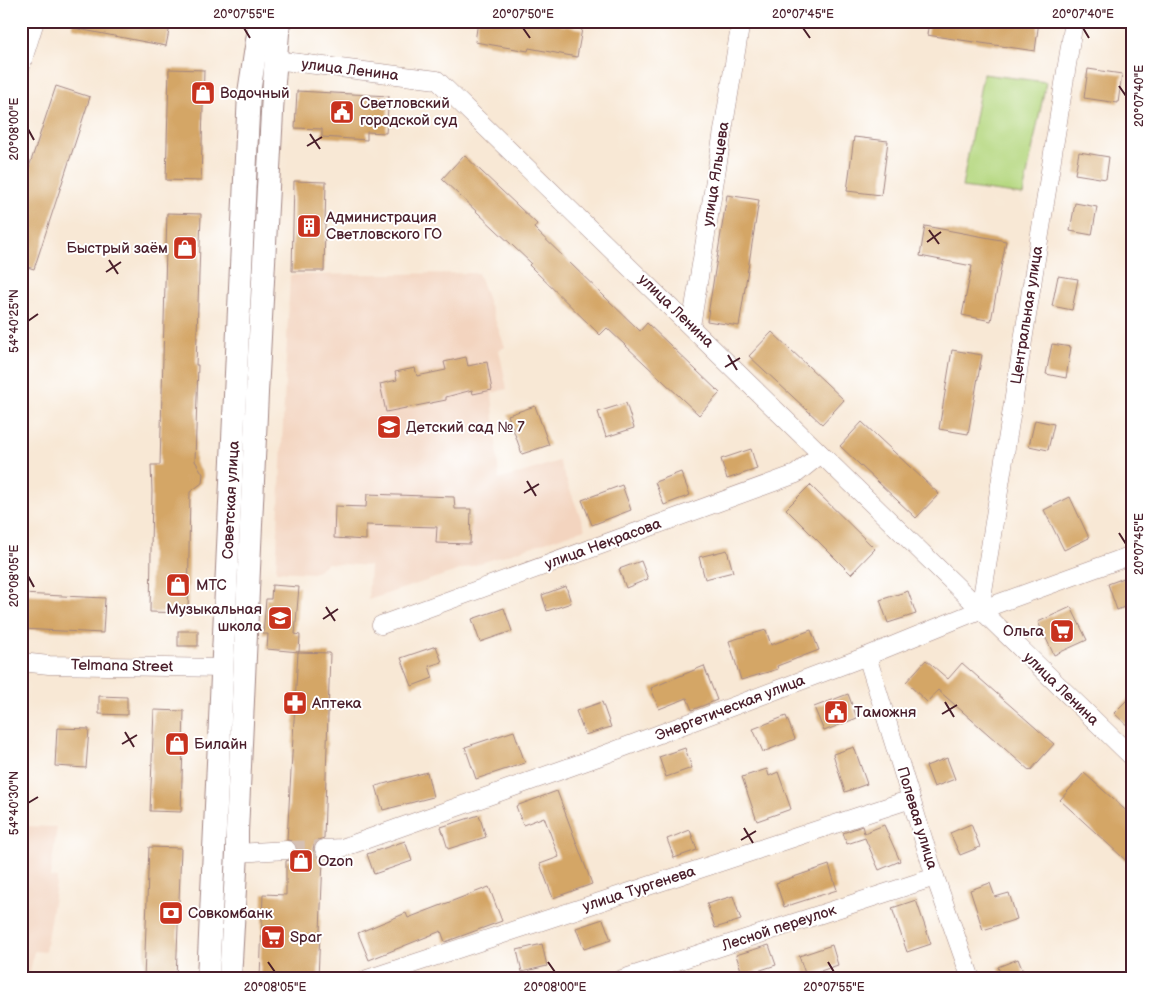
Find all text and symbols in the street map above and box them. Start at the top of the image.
text: 20°07'55"E [213,7,275,22]
text: 20°07'50"E [492,7,554,22]
text: 20°07'45"E [772,7,834,22]
text: 20°07'40"E [1052,7,1114,22]
street label: улица Ленина [300,55,400,85]
text: 20°07'40"E [1132,65,1147,127]
shop icon: Водочный [190,80,216,106]
place label: Водочный [220,84,289,103]
place label: Светловский городской суд [360,94,457,130]
text: 20°08'00"E [7,97,22,160]
public building icon: Светловский городской суд [329,99,355,125]
street label: улица Яльцева [698,120,734,228]
place label: Администрация Светловского ГО [325,208,442,244]
building icon: Администрация Светловского ГО [296,213,322,239]
shop icon: Быстрый заём [172,235,198,261]
place label: Быстрый заём [66,239,168,258]
street label: Центральная улица [1007,244,1047,386]
street label: улица Ленина [634,270,718,352]
text: 54°40'25"N [7,289,22,353]
school or university icon: Детский сад № 7 [376,414,402,440]
place label: Детский сад № 7 [406,418,525,437]
street label: Советская улица [218,440,244,560]
text: 20°07'45"E [1132,513,1147,575]
street label: улица Некрасова [542,514,664,574]
text: 20°08'05"E [7,545,22,607]
shop icon: МТС [165,572,191,598]
place label: МТС [196,576,227,595]
place label: Музыкальная школа [166,600,262,636]
school or university icon: Музыкальная школа [267,605,293,631]
supermarket icon: Ольга [1049,618,1075,644]
place label: Ольга [1003,622,1044,641]
street label: улица Ленина [1019,648,1103,730]
street label: Telmana Street [71,656,174,676]
street label: Энергетическая улица [652,671,808,745]
pharmacy icon: Аптека [282,690,308,716]
place label: Аптека [311,694,362,713]
public building icon: Таможня [823,699,849,725]
place label: Таможня [854,703,916,722]
shop icon: Билайн [164,731,190,757]
place label: Билайн [194,735,247,754]
street label: Полевая улица [892,764,942,872]
text: 54°40'30"N [7,771,22,835]
shop icon: Ozon [288,848,314,874]
place label: Ozon [318,852,353,871]
street label: улица Тургенева [580,862,698,916]
bank icon: Совкомбанк [158,900,184,926]
street label: Лесной переулок [718,901,839,956]
place label: Совкомбанк [188,904,273,923]
supermarket icon: Spar [260,924,286,950]
place label: Spar [290,928,322,947]
text: 20°08'05"E [244,980,306,995]
text: 20°08'00"E [524,980,587,995]
text: 20°07'55"E [803,980,865,995]

